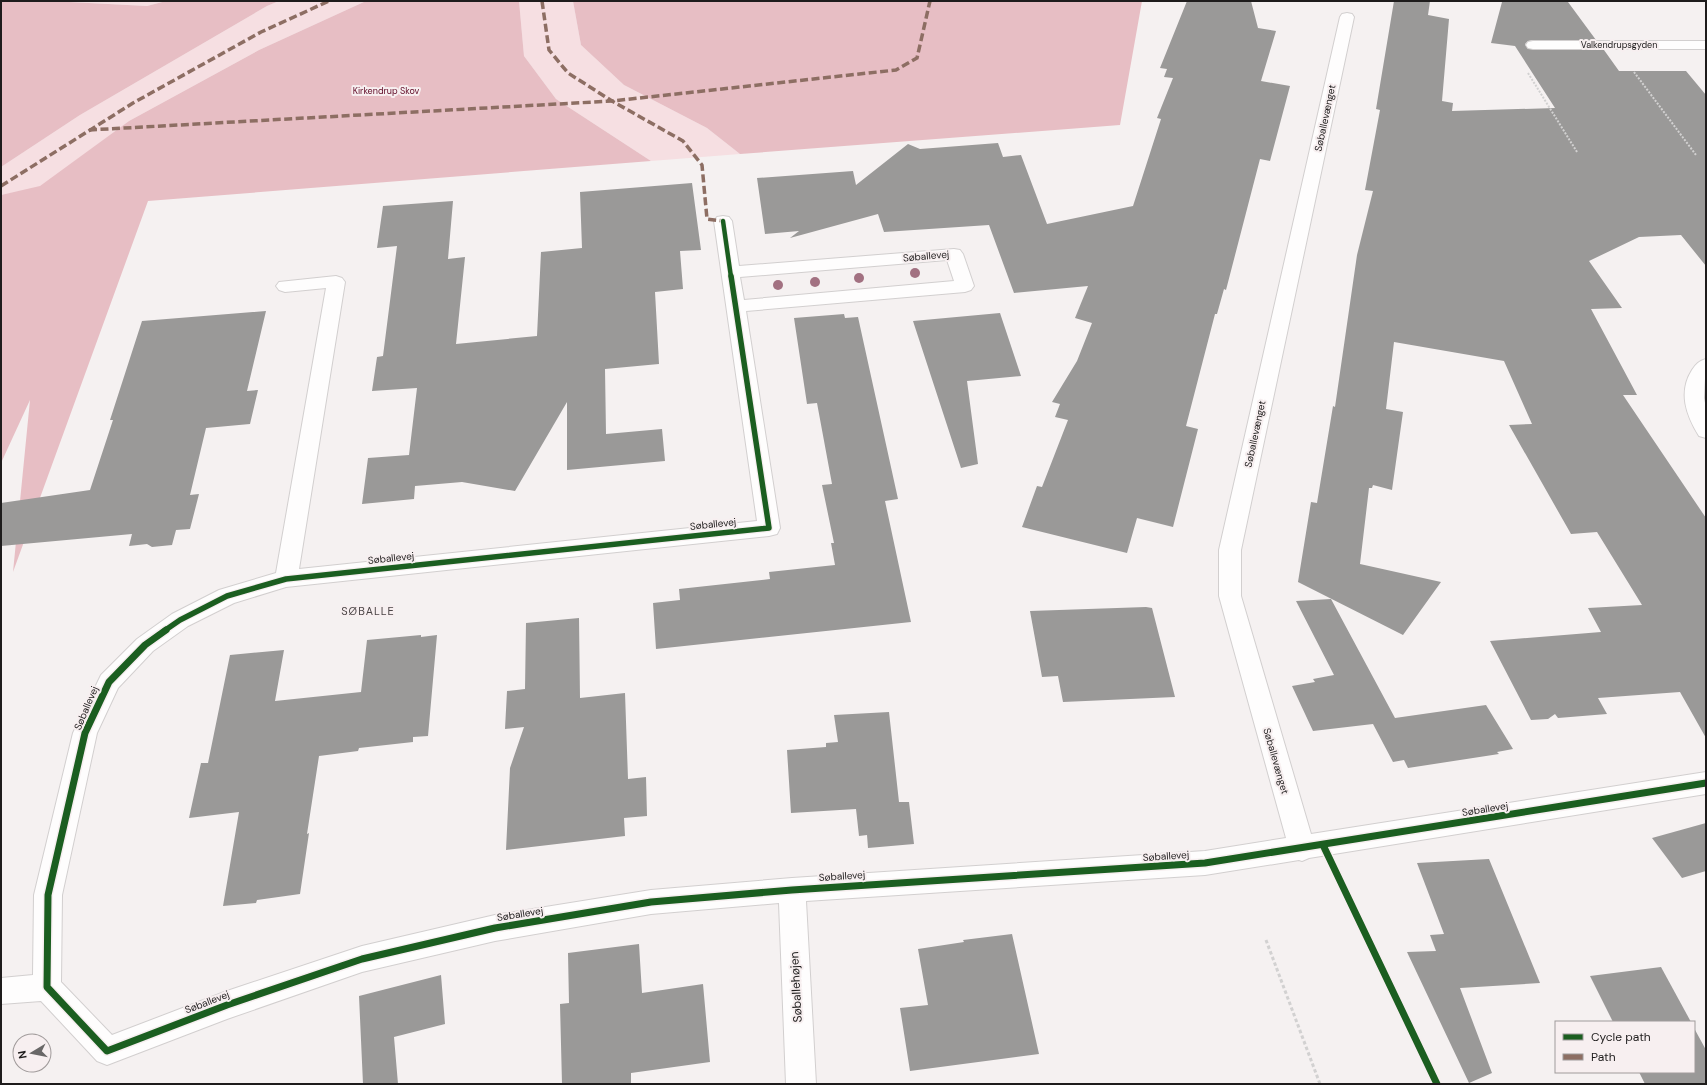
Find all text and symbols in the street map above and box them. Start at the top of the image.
street label: Valkendrupsgyden [1581,39,1657,51]
street label: Søballevænget [1312,83,1338,153]
park label: Kirkendrup Skov [353,85,420,97]
street label: Søballevej [902,247,950,265]
street label: Søballevænget [1242,399,1268,469]
street label: Søballevej [689,515,737,533]
street label: Søballevej [367,549,415,567]
district label: SØBALLE [341,604,395,618]
street label: Søballevej [71,684,101,732]
street label: Søballevænget [1260,726,1292,796]
street label: Søballevej [1461,799,1509,819]
street label: Søballevej [1142,848,1190,864]
street label: Søballevej [818,868,866,884]
street label: Søballevej [496,904,544,924]
street label: Søballehøjen [786,951,806,1023]
street label: Søballevej [183,988,231,1016]
legend [1555,1021,1695,1073]
text: Cycle path [1591,1029,1651,1045]
north arrow [12,1033,52,1073]
text: Path [1591,1049,1616,1065]
text: N [15,1050,30,1060]

